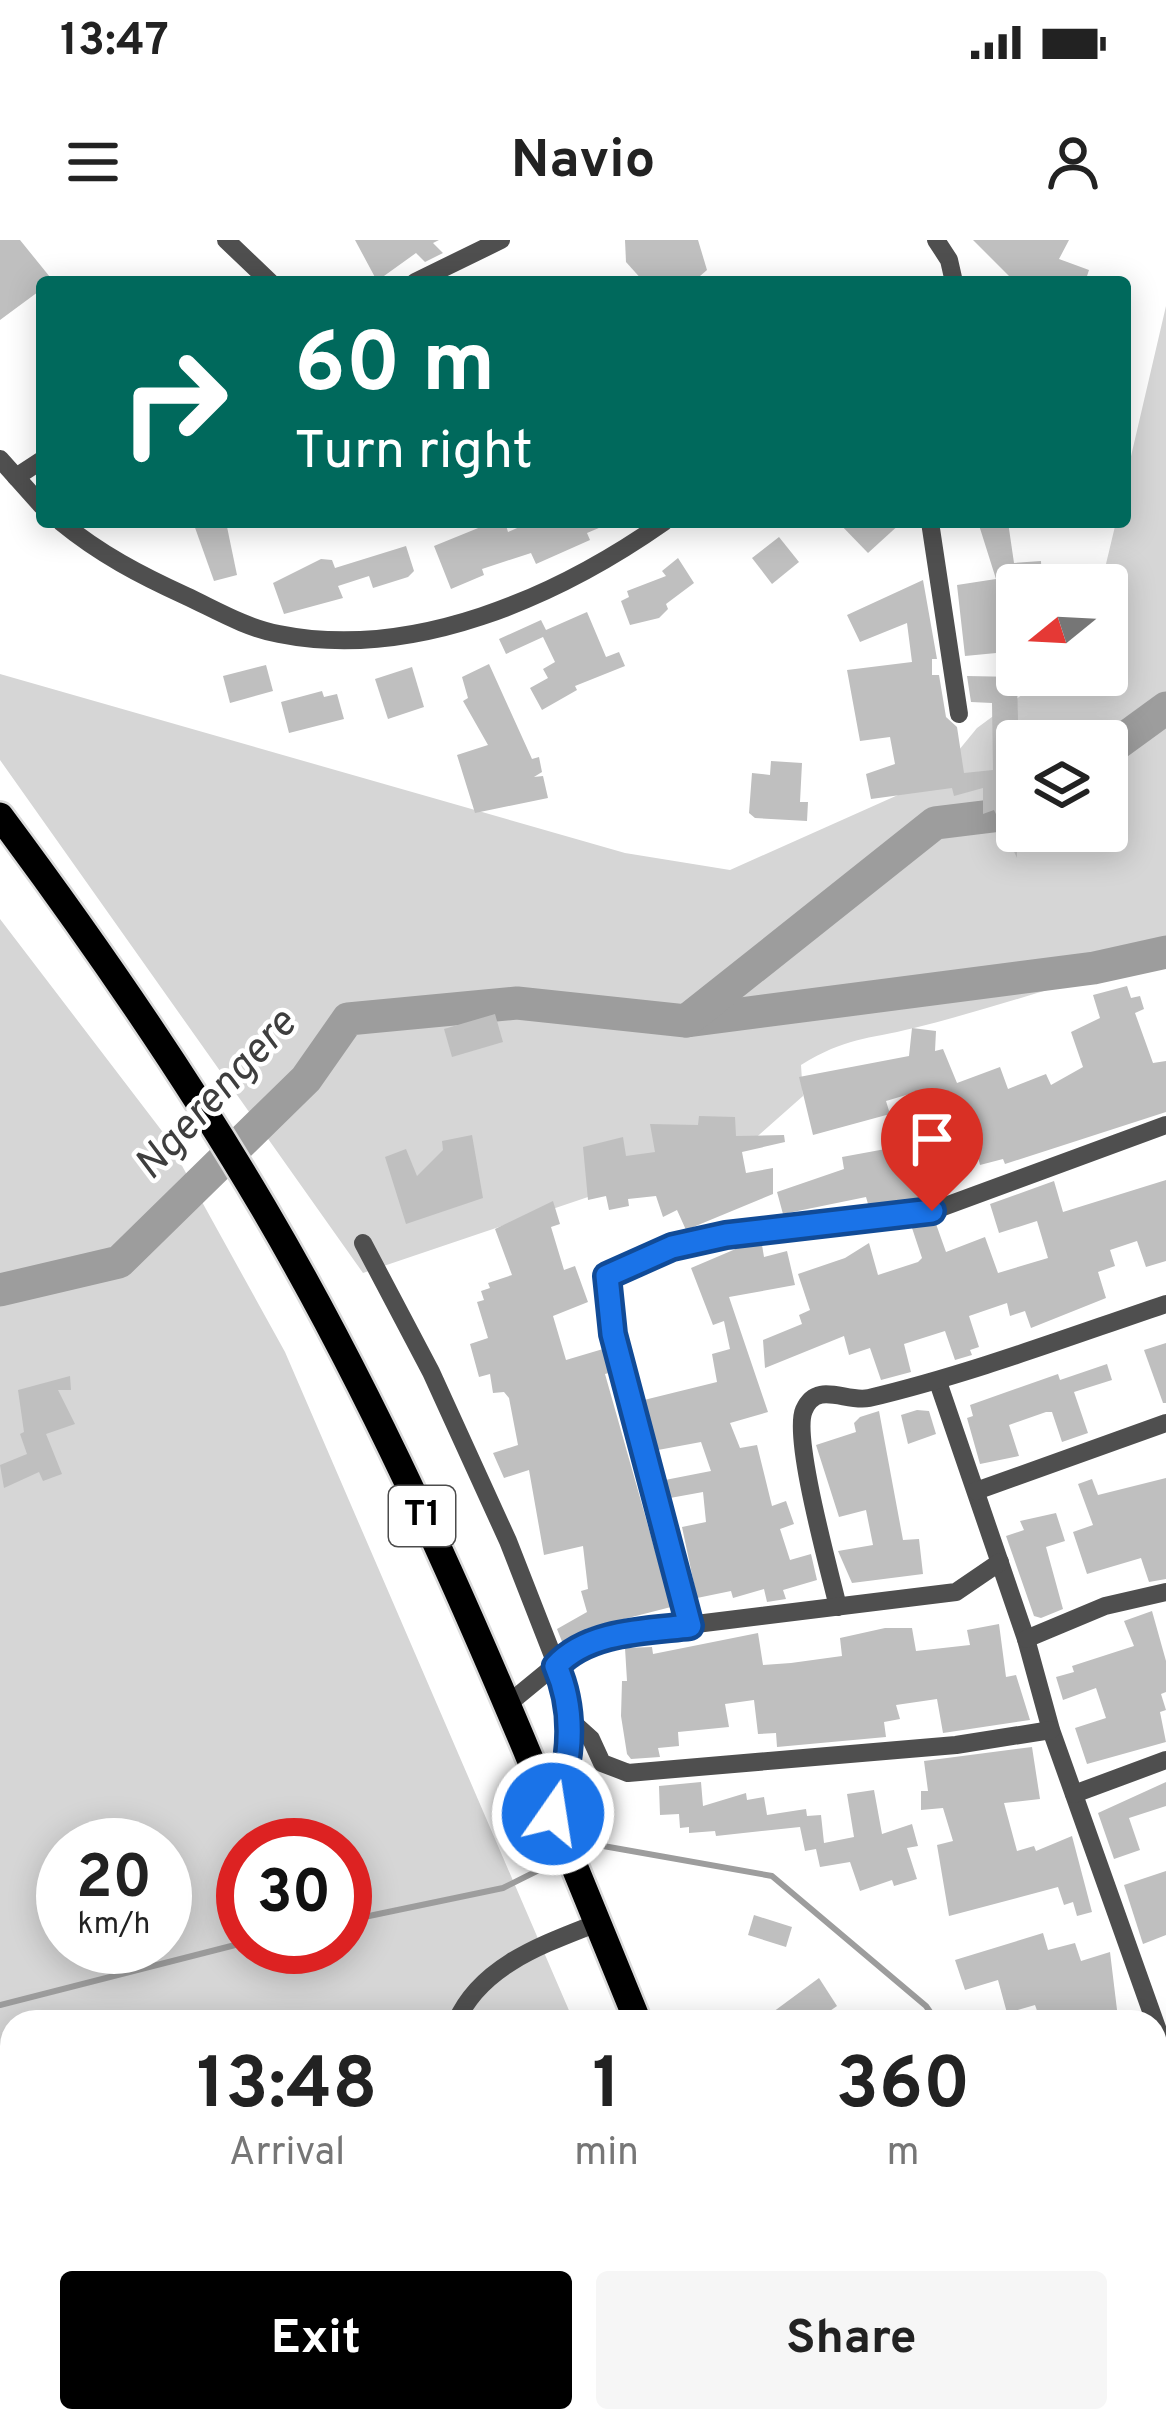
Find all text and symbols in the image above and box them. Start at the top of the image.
text: 13:47 [60,14,169,71]
text: Navio [511,128,655,197]
icon: menu [60,129,126,195]
icon: person [1040,129,1106,195]
text: 60 m [294,315,495,421]
icon: right [96,324,252,480]
text: Turn right [294,419,533,488]
north arrow [996,564,1128,696]
map controls [996,564,1128,852]
button: layers [996,720,1128,852]
water label: Ngerengere [124,999,310,1192]
pin [881,1088,983,1211]
icon: arrive [899,1106,965,1172]
road number: T1 [389,1486,455,1546]
position arrow [490,1751,616,1877]
speed limit sign: 30 [216,1818,372,1974]
text: 20 [76,1843,152,1919]
text: km/h [78,1907,150,1944]
text: 13:48 [197,2042,378,2134]
text: 1 [592,2042,621,2134]
text: 360 [836,2042,970,2134]
text: Arrival [229,2130,345,2179]
text: min [574,2130,639,2179]
text: m [887,2130,920,2179]
button: Exit [60,2271,572,2409]
button: Share [596,2271,1107,2409]

